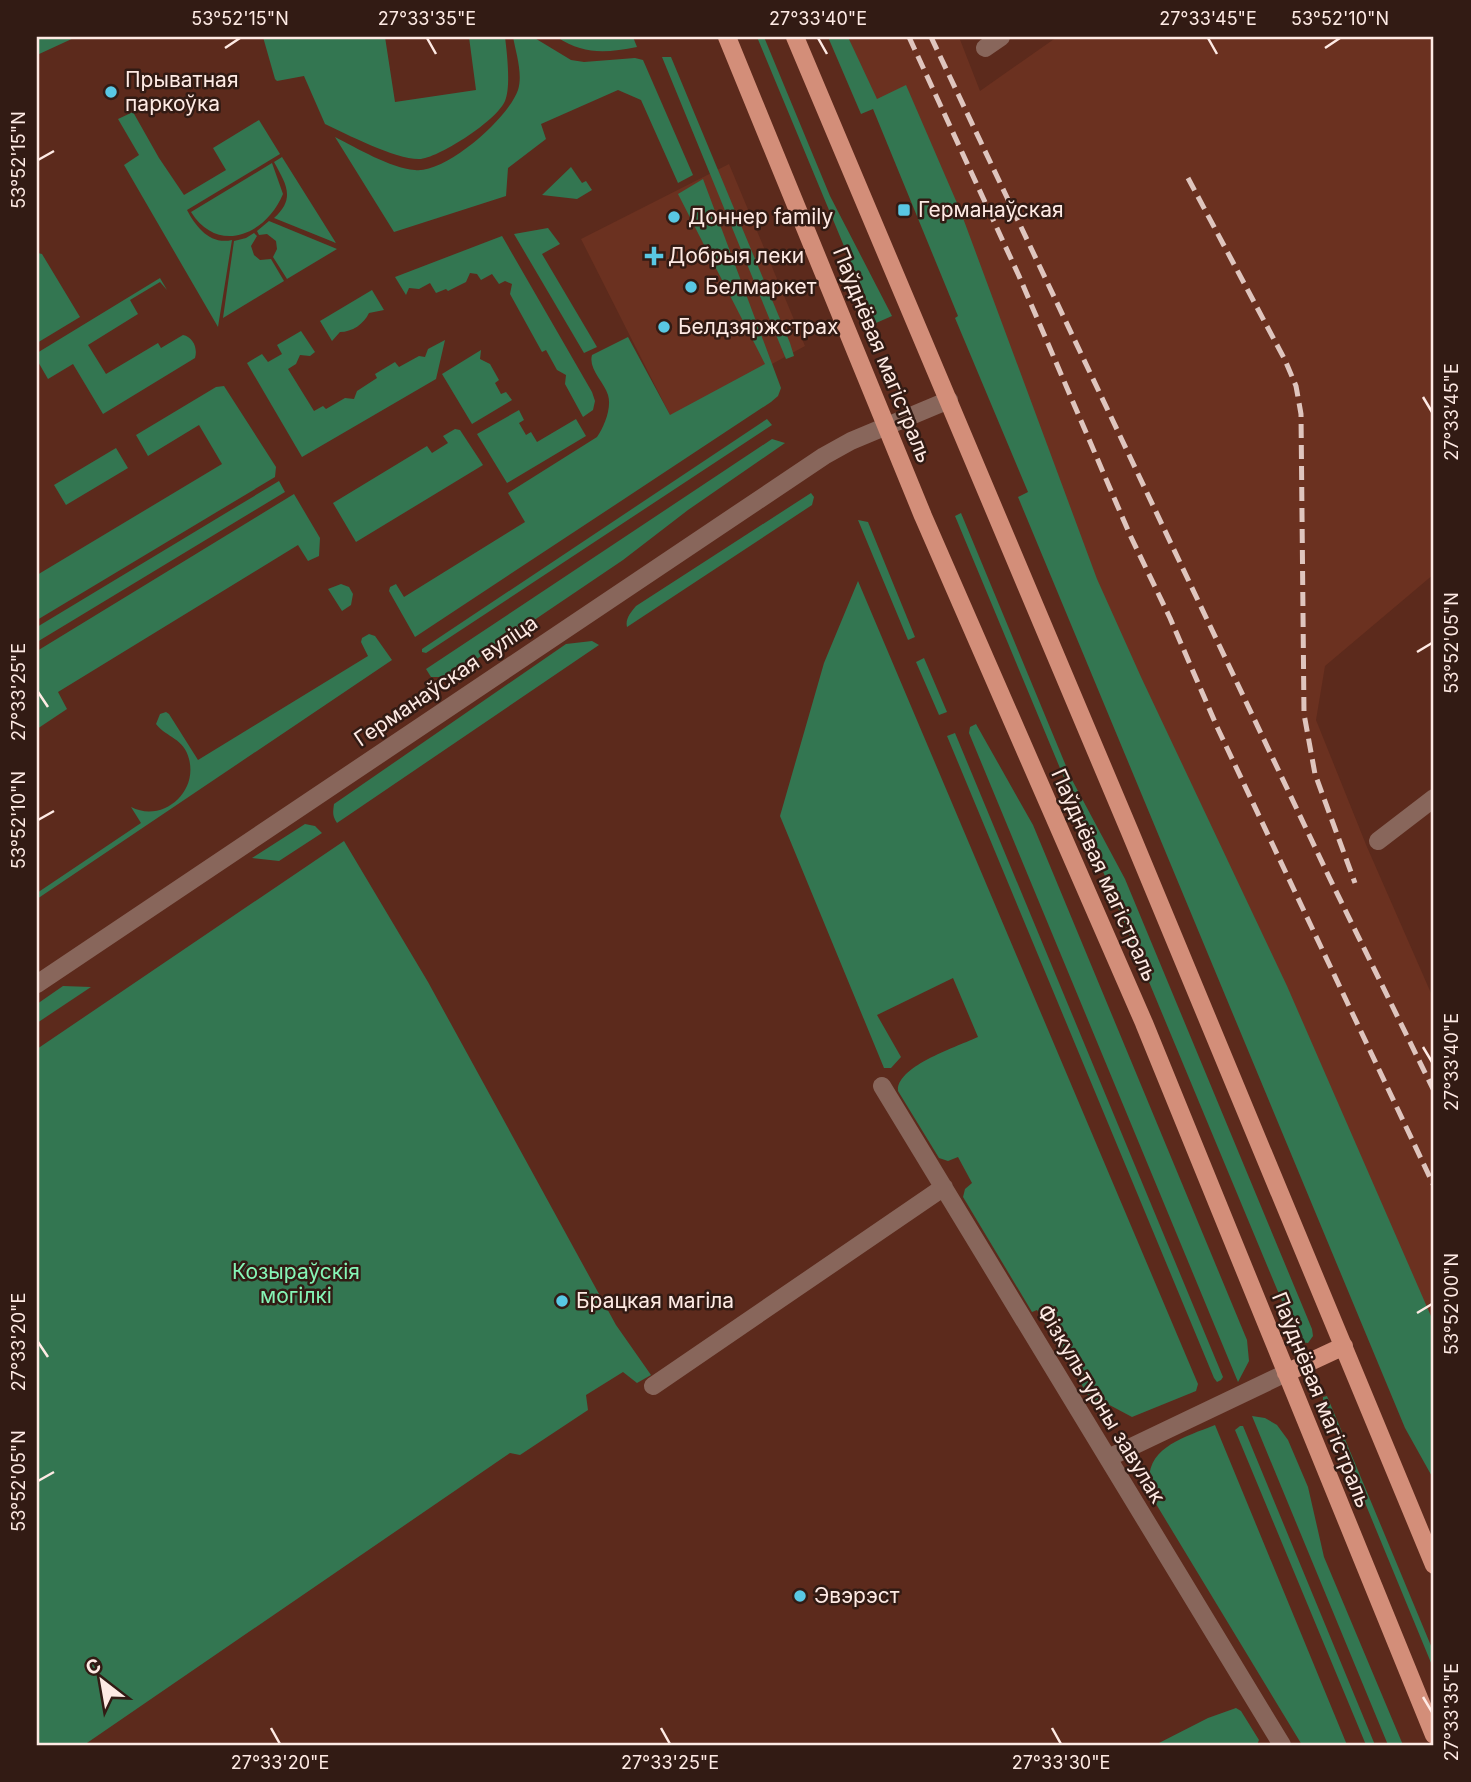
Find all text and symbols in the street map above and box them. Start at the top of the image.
text: 53°52'15"N [191,8,289,29]
text: 27°33'35"E [378,8,476,29]
text: 27°33'40"E [769,8,867,29]
text: 27°33'45"E [1159,8,1257,29]
text: 53°52'10"N [1291,8,1389,29]
place label: Прыватная паркоўка [125,67,239,116]
marker: Прыватная паркоўка [103,84,119,100]
text: 53°52'15"N [8,111,29,209]
place label: Германаўская [918,197,1064,222]
marker: Германаўская [896,202,912,218]
place label: Доннер family [688,204,834,229]
marker: Доннер family [666,209,682,225]
place label: Добрыя леки [668,243,804,268]
street label: Паўднёвая магістраль [828,243,937,466]
marker: Добрыя леки [646,248,662,264]
place label: Белмаркет [705,274,817,299]
marker: Белмаркет [683,279,699,295]
place label: Белдзяржстрах [678,314,838,339]
marker: Белдзяржстрах [656,319,672,335]
text: 27°33'45"E [1441,363,1462,461]
text: 53°52'05"N [1441,592,1462,694]
street label: Германаўская вуліца [349,610,542,751]
text: 27°33'25"E [8,643,29,741]
street label: Паўднёвая магістраль [1046,765,1163,985]
text: 53°52'10"N [8,771,29,869]
text: 27°33'40"E [1441,1013,1462,1111]
text: 53°52'00"N [1441,1253,1462,1355]
park label: Козыраўскія могілкі [232,1259,360,1308]
place label: Брацкая магіла [576,1288,734,1313]
street label: Паўднёвая магістраль [1267,1288,1376,1511]
text: 27°33'20"E [8,1293,29,1391]
marker: Брацкая магіла [554,1293,570,1309]
street label: Фізкультурны завулак [1032,1300,1171,1508]
text: 53°52'05"N [8,1430,29,1532]
place label: Эвэрэст [814,1583,900,1608]
marker: Эвэрэст [792,1588,808,1604]
north arrow [66,1646,136,1716]
text: С [82,1653,105,1680]
text: 27°33'35"E [1441,1663,1462,1761]
text: 27°33'20"E [231,1752,329,1773]
text: 27°33'25"E [621,1752,719,1773]
text: 27°33'30"E [1012,1752,1110,1773]

